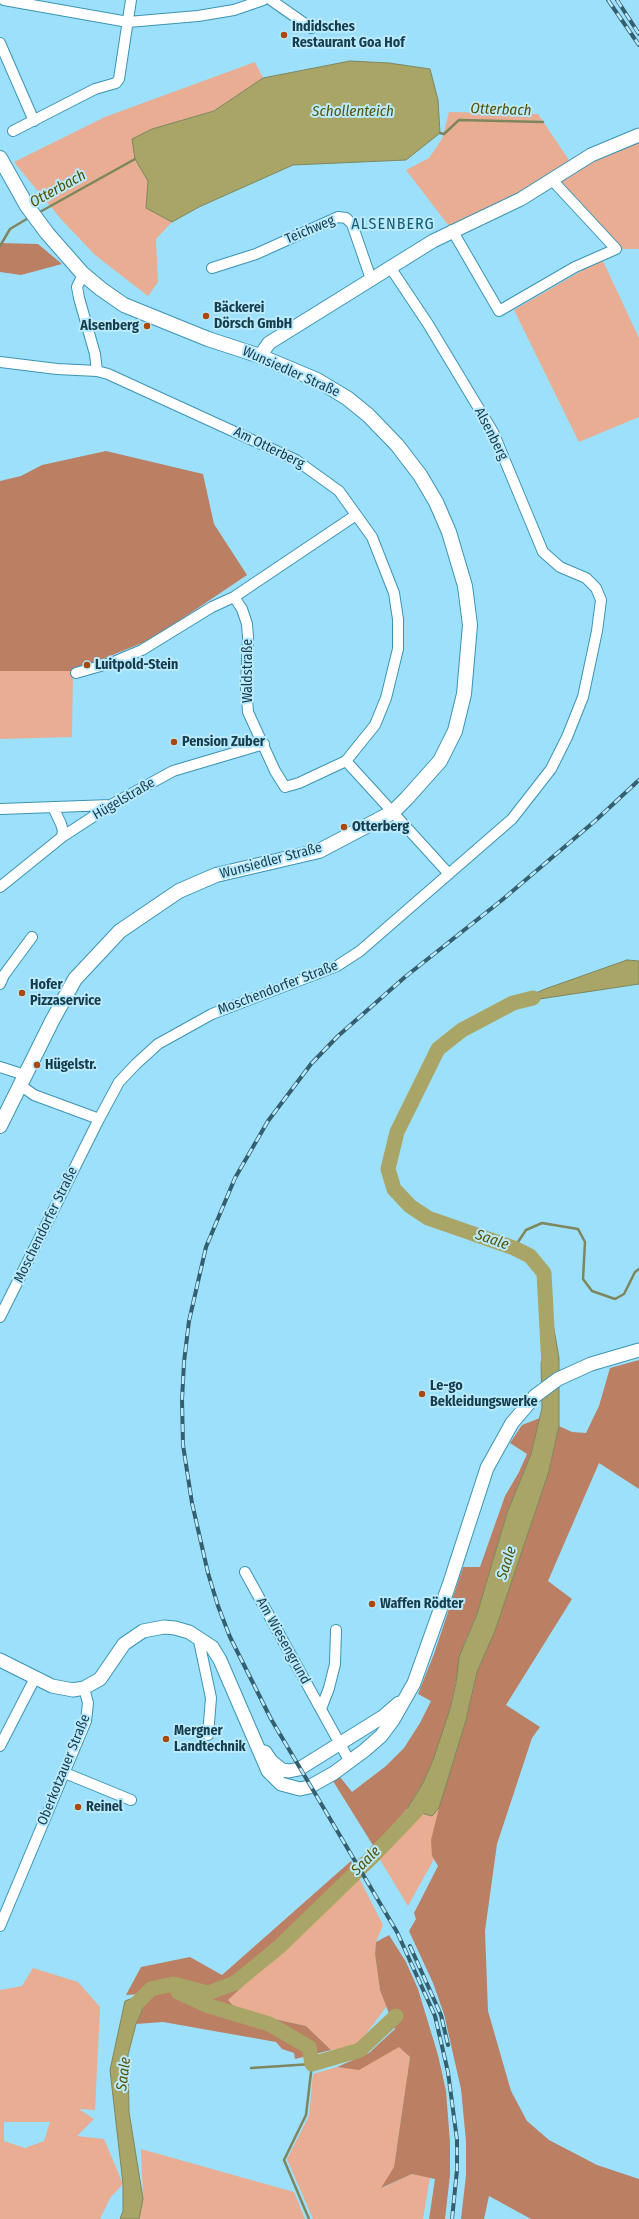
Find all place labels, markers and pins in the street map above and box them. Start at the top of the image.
place label: Indidsches Restaurant Goa Hof [292,19,405,52]
marker: Indidsches Restaurant Goa Hof [279,30,289,40]
place label: Bäckerei Dörsch GmbH [214,300,292,332]
marker: Bäckerei Dörsch GmbH [201,311,211,321]
place label: Alsenberg [80,318,139,334]
marker: Alsenberg [142,321,152,331]
place label: Luitpold-Stein [95,657,178,673]
marker: Luitpold-Stein [82,660,92,670]
place label: Pension Zuber [182,734,265,750]
marker: Pension Zuber [169,737,179,747]
place label: Otterberg [352,819,409,835]
marker: Otterberg [339,822,349,832]
place label: Hofer Pizzaservice [30,977,101,1010]
marker: Hofer Pizzaservice [17,988,27,998]
place label: Hügelstr. [45,1057,97,1073]
marker: Hügelstr. [32,1060,42,1070]
place label: Le-go Bekleidungswerke [430,1378,537,1410]
marker: Le-go Bekleidungswerke [417,1389,427,1399]
place label: Waffen Rödter [380,1596,463,1612]
marker: Waffen Rödter [367,1599,377,1609]
place label: Mergner Landtechnik [174,1723,246,1756]
marker: Mergner Landtechnik [161,1734,171,1744]
place label: Reinel [86,1799,123,1815]
marker: Reinel [73,1802,83,1812]

